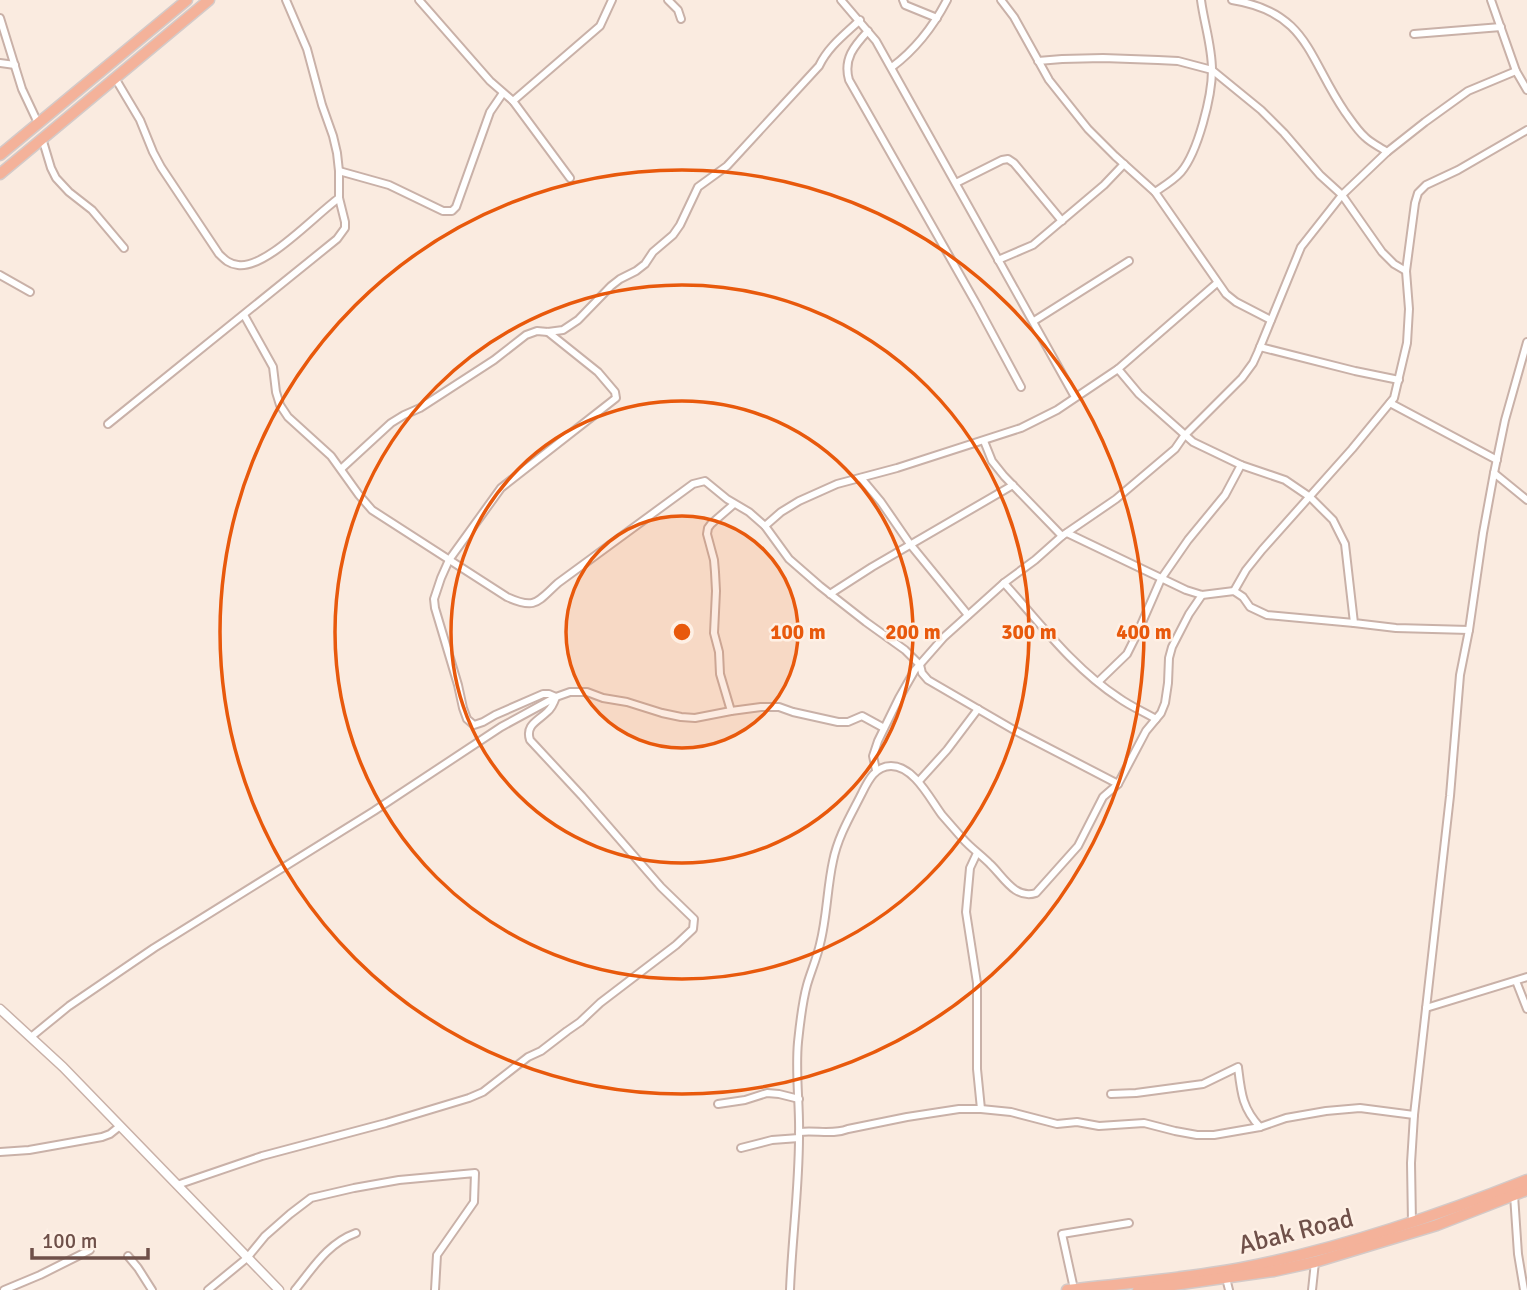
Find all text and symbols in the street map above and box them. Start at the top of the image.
text: 100 m [770,619,826,645]
text: 200 m [885,619,941,645]
text: 300 m [1001,619,1057,645]
text: 400 m [1116,619,1172,645]
centre of rings [670,620,694,644]
street label: Abak Road [1235,1202,1357,1262]
scale bar [32,1216,147,1260]
text: 100 m [42,1228,97,1254]

